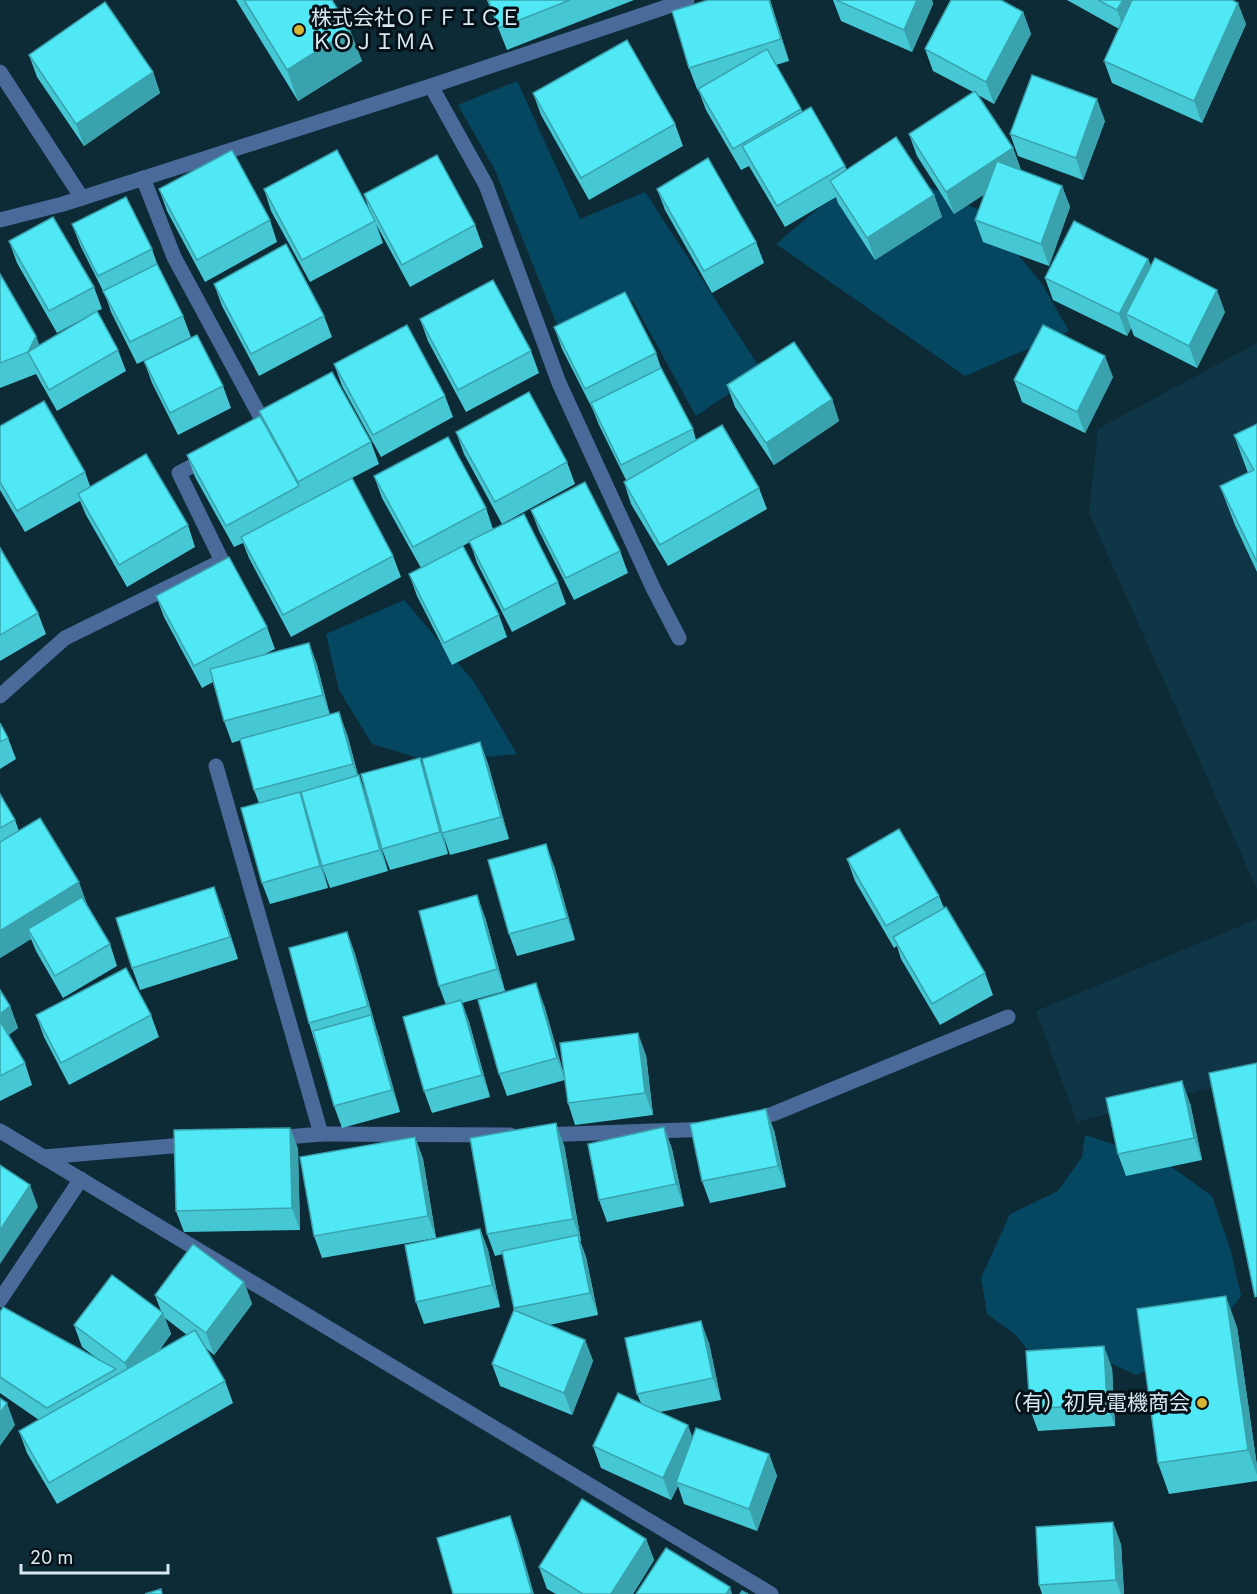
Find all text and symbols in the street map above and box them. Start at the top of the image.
place label: 株式会社ＯＦＦＩＣＥ ＫＯＪＩＭＡ [311,5,521,54]
marker: 株式会社ＯＦＦＩＣＥ ＫＯＪＩＭＡ [292,23,306,37]
place label: （有）初見電機商会 [1001,1390,1190,1415]
marker: （有）初見電機商会 [1195,1396,1209,1410]
scale bar [21,1537,168,1575]
text: 20 m [30,1547,73,1568]

